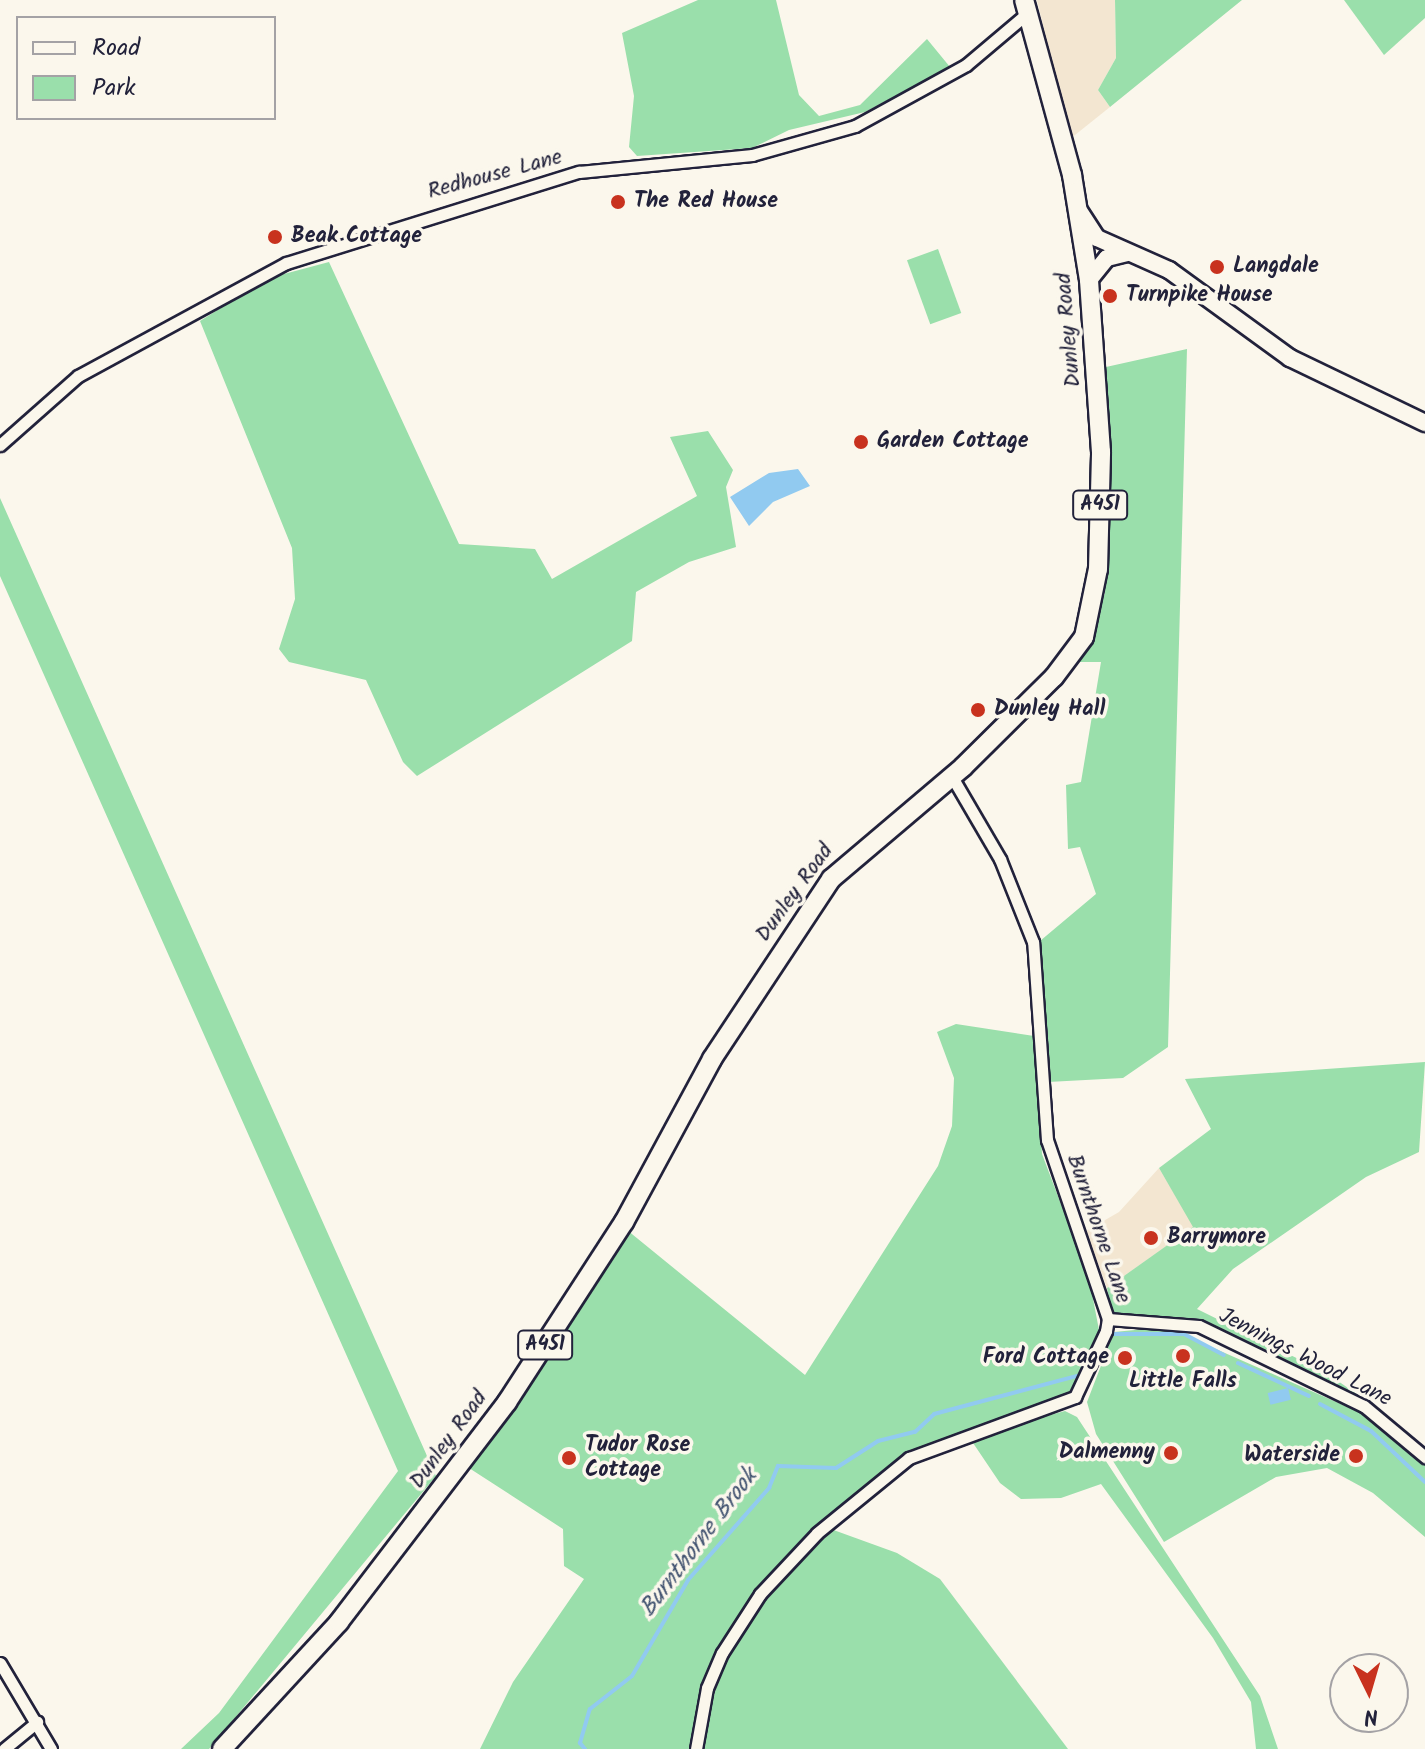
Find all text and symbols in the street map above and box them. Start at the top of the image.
legend [16,16,276,120]
text: Road [92,29,140,68]
text: Park [92,69,136,108]
street label: Redhouse Lane [425,144,565,206]
place label: The Red House [634,189,778,215]
marker: The Red House [609,193,627,211]
place label: Beak Cottage [291,224,422,250]
marker: Beak Cottage [266,228,284,246]
place label: Langdale [1233,254,1319,280]
marker: Langdale [1208,258,1226,276]
street label: Dunley Road [1051,272,1087,388]
place label: Turnpike House [1126,283,1272,309]
marker: Turnpike House [1101,287,1119,305]
place label: Garden Cottage [877,429,1029,455]
marker: Garden Cottage [852,433,870,451]
road number: A451 [1072,489,1128,521]
place label: Dunley Hall [994,697,1105,723]
marker: Dunley Hall [969,701,987,719]
street label: Dunley Road [751,839,839,947]
street label: Burnthorne Lane [1060,1151,1136,1307]
place label: Barrymore [1167,1225,1266,1251]
marker: Barrymore [1142,1229,1160,1247]
street label: Jennings Wood Lane [1214,1303,1396,1413]
road number: A451 [517,1329,573,1361]
place label: Ford Cottage [983,1345,1109,1371]
marker: Little Falls [1174,1347,1192,1365]
marker: Ford Cottage [1116,1349,1134,1367]
place label: Little Falls [1129,1369,1237,1395]
street label: Dunley Road [405,1386,493,1494]
place label: Tudor Rose Cottage [585,1432,690,1484]
place label: Dalmenny [1059,1440,1155,1466]
place label: Waterside [1244,1443,1340,1469]
marker: Dalmenny [1162,1444,1180,1462]
marker: Waterside [1347,1447,1365,1465]
marker: Tudor Rose Cottage [560,1449,578,1467]
water label: Burnthorne Brook [634,1463,764,1623]
north arrow [1329,1653,1409,1733]
text: N [1363,1697,1379,1733]

